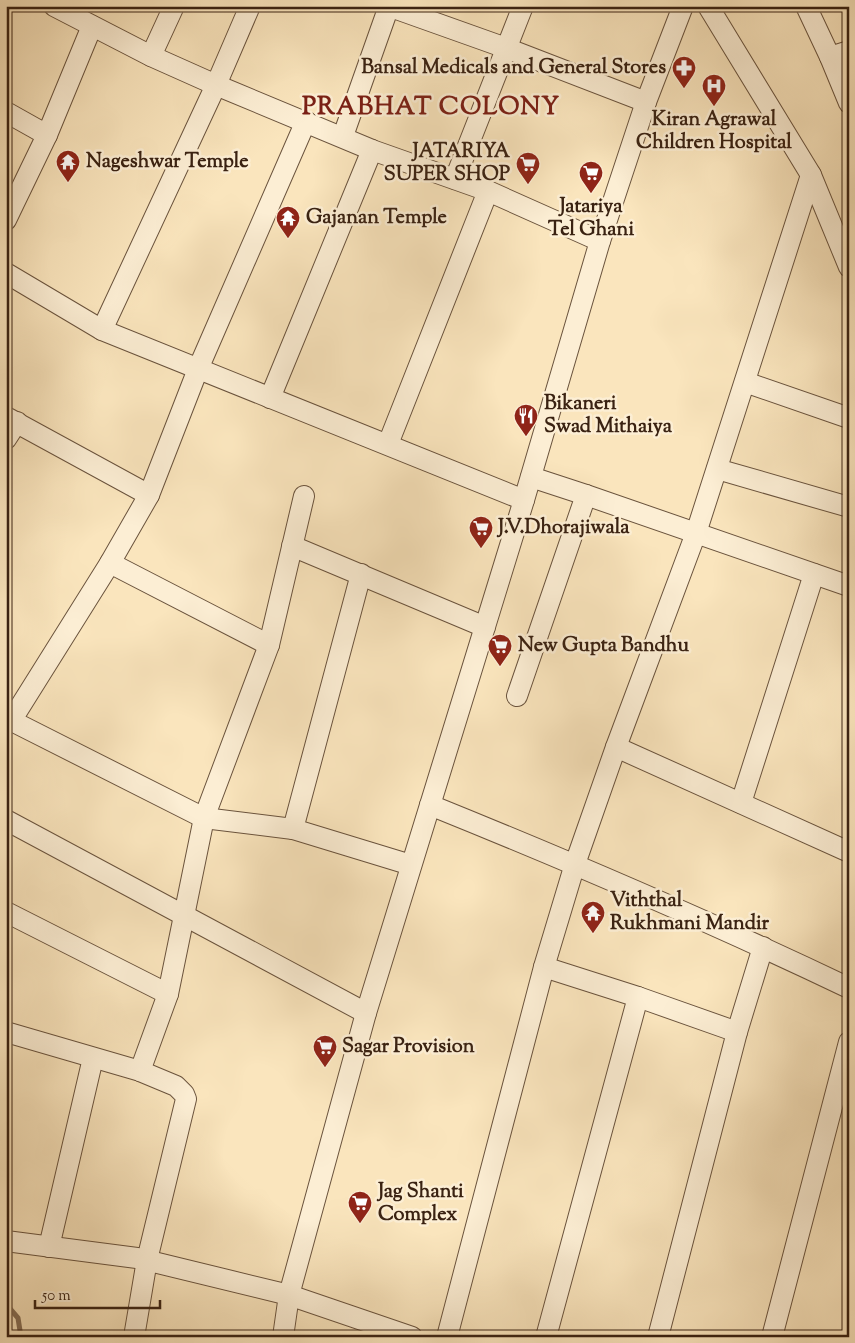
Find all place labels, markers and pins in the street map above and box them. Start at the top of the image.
place label: Bansal Medicals and General Stores [361,54,666,83]
pharmacy icon: Bansal Medicals and General Stores [671,55,697,89]
hospital icon: Kiran Agrawal Children Hospital [701,73,727,107]
place label: Kiran Agrawal Children Hospital [636,106,792,158]
place label: JATARIYA SUPER SHOP [384,138,511,190]
place label: Nageshwar Temple [86,148,249,177]
temple icon: Nageshwar Temple [55,149,81,183]
supermarket icon: JATARIYA SUPER SHOP [515,151,541,185]
supermarket icon: Jatariya Tel Ghani [578,160,604,194]
place label: Jatariya Tel Ghani [548,193,634,245]
place label: Gajanan Temple [306,204,447,233]
temple icon: Gajanan Temple [275,205,301,239]
place label: Bikaneri Swad Mithaiya [544,390,673,442]
restaurant icon: Bikaneri Swad Mithaiya [513,403,539,437]
place label: J.V.Dhorajiwala [496,514,630,543]
supermarket icon: J.V.Dhorajiwala [468,515,494,549]
place label: New Gupta Bandhu [518,632,689,661]
supermarket icon: New Gupta Bandhu [487,633,513,667]
place label: Viththal Rukhmani Mandir [610,887,770,939]
temple icon: Viththal Rukhmani Mandir [580,900,606,934]
place label: Sagar Provision [342,1033,475,1062]
supermarket icon: Sagar Provision [312,1034,338,1068]
place label: Jag Shanti Complex [376,1178,464,1230]
supermarket icon: Jag Shanti Complex [347,1190,373,1224]

